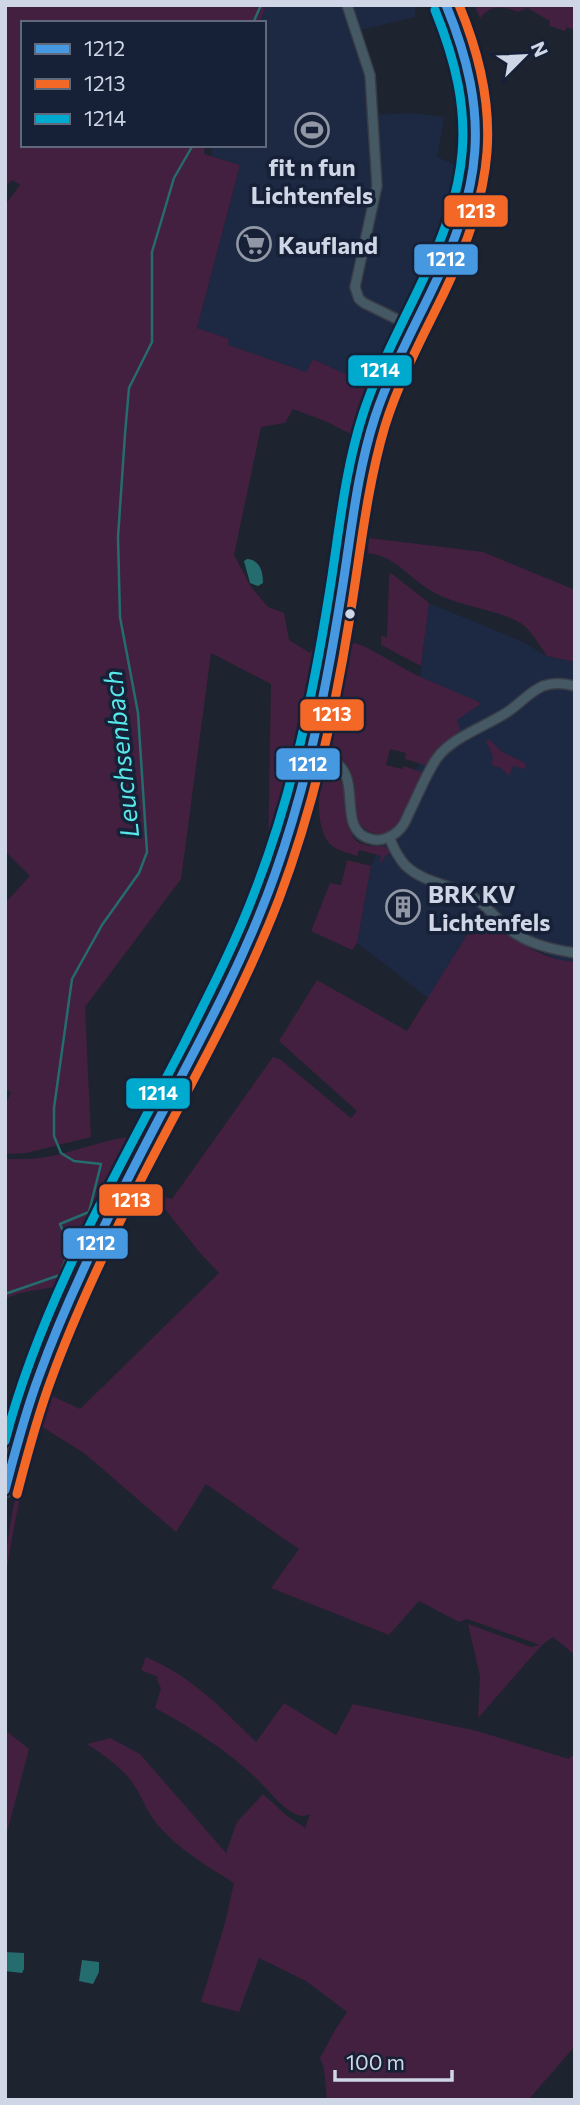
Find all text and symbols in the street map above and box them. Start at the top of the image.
legend [21,21,266,147]
north arrow [489,21,559,91]
text: 1212 [84,35,125,60]
text: N [527,38,553,60]
text: 1213 [84,70,126,95]
text: 1214 [84,105,127,130]
sports icon: fit n fun Lichtenfels [293,111,331,149]
place label: fit n fun Lichtenfels [251,152,373,209]
line badge: 1213 [443,194,509,228]
text: 1213 [456,199,496,222]
supermarket icon: Kaufland [235,225,273,263]
place label: Kaufland [278,230,378,259]
line badge: 1212 [413,243,479,276]
text: 1212 [427,247,465,270]
line badge: 1214 [347,354,413,387]
text: 1214 [360,358,400,381]
unlabelled marker [343,607,357,621]
water label: Leuchsenbach [96,669,144,839]
line badge: 1213 [299,698,365,732]
text: 1213 [312,702,352,725]
line badge: 1212 [275,747,341,781]
text: 1212 [289,752,327,775]
place label: BRK KV Lichtenfels [428,879,550,936]
building icon: BRK KV Lichtenfels [384,888,422,926]
line badge: 1214 [125,1077,191,1110]
text: 1214 [138,1081,178,1104]
line badge: 1213 [98,1183,164,1217]
text: 1213 [111,1188,151,1211]
line badge: 1212 [62,1227,129,1260]
text: 1212 [77,1231,115,1254]
scale bar [335,2038,452,2082]
text: 100 m [346,2049,405,2074]

